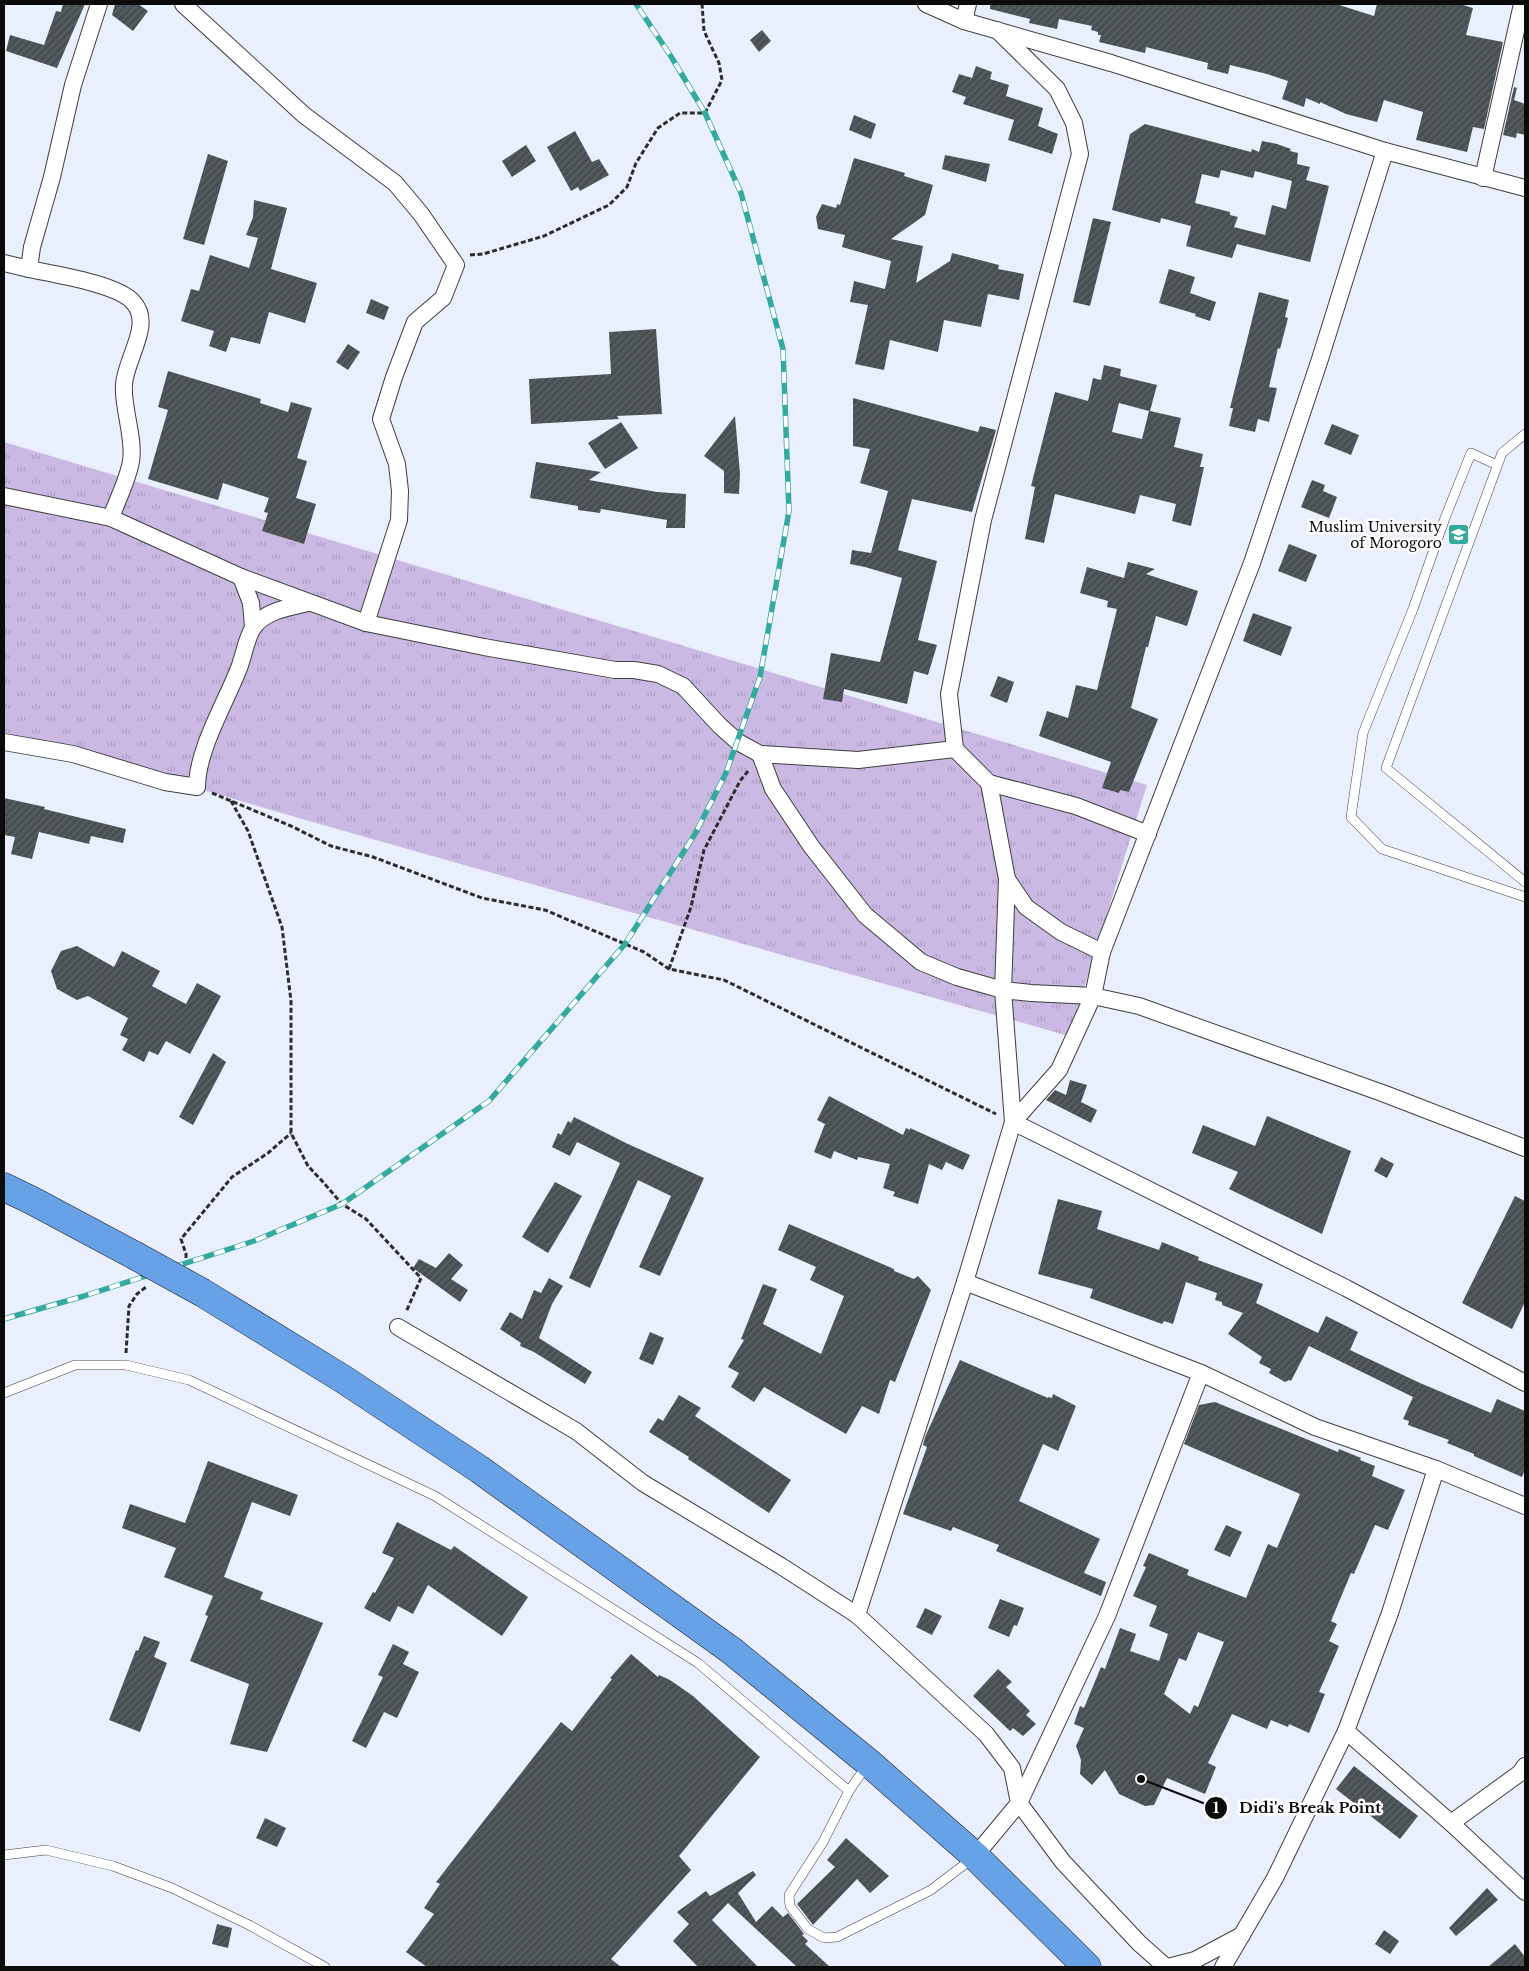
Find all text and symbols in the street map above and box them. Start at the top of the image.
place label: Muslim University of Morogoro [1309,518,1442,552]
school or university icon: Muslim University of Morogoro [1446,523,1470,547]
callout: Didi's Break Point [1204,1793,1391,1823]
text: 1 [1213,1798,1220,1817]
text: Didi's Break Point [1239,1798,1381,1817]

